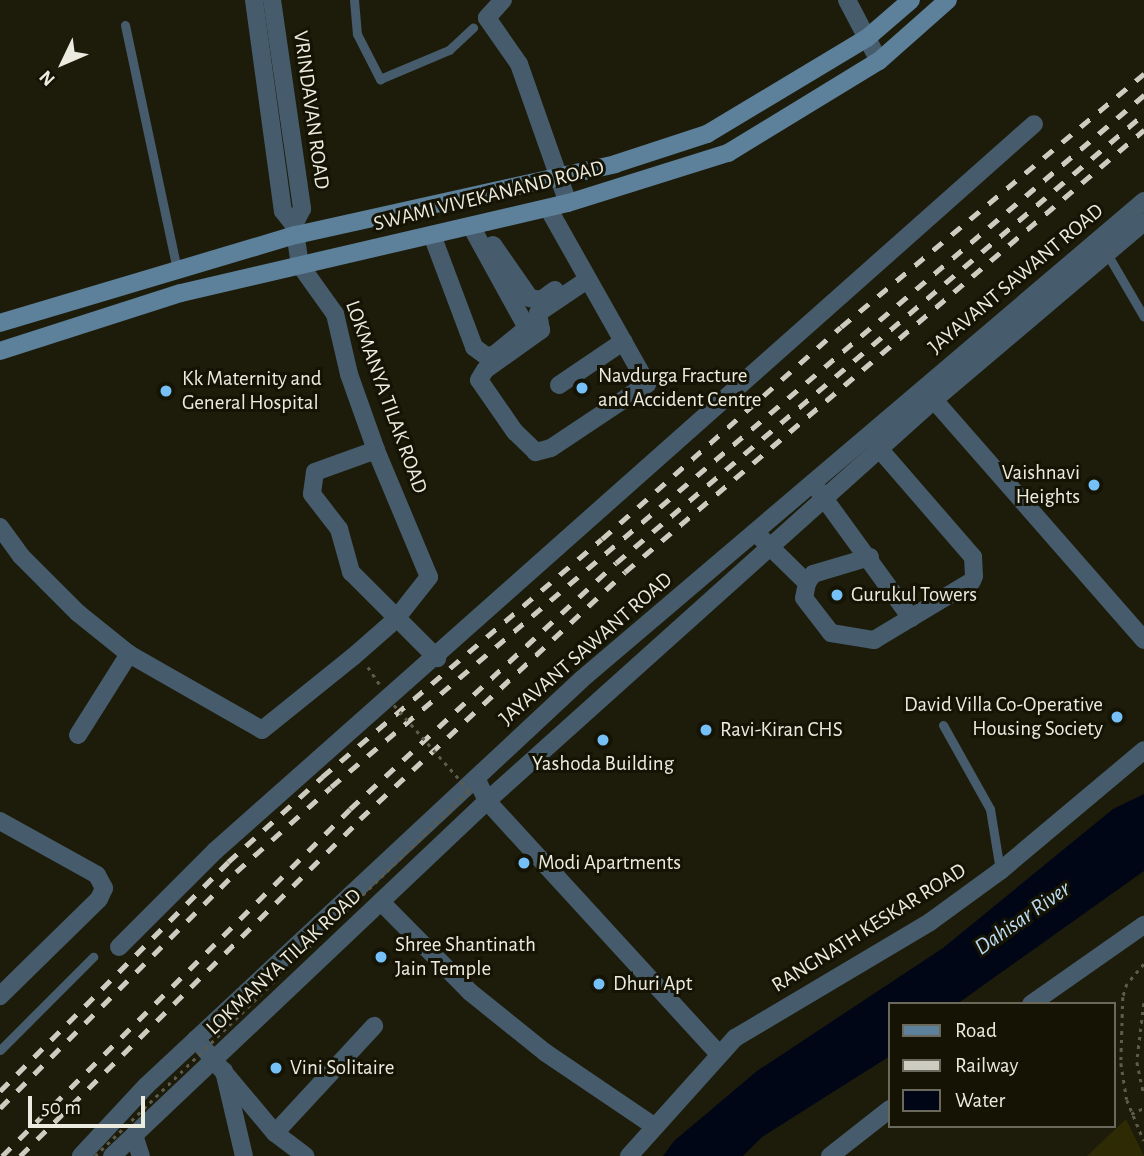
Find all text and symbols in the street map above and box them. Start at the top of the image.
north arrow [28,28,98,98]
street label: VRINDAVAN ROAD [287,29,335,191]
text: N [36,67,59,89]
street label: SWAMI VIVEKANAND ROAD [371,155,607,237]
street label: JAYAVANT SAWANT ROAD [923,198,1109,360]
street label: LOKMANYA TILAK ROAD [339,297,433,497]
place label: Navdurga Fracture and Accident Centre [598,363,761,413]
place label: Kk Maternity and General Hospital [182,366,322,416]
marker: Navdurga Fracture and Accident Centre [572,378,592,398]
marker: Kk Maternity and General Hospital [156,381,176,401]
place label: Vaishnavi Heights [1002,460,1080,510]
marker: Vaishnavi Heights [1086,477,1102,493]
street label: JAYAVANT SAWANT ROAD [494,567,678,731]
place label: Gurukul Towers [851,582,977,608]
marker: Gurukul Towers [829,587,845,603]
place label: David Villa Co-Operative Housing Society [904,692,1103,742]
marker: David Villa Co-Operative Housing Society [1109,709,1125,725]
place label: Ravi-Kiran CHS [720,717,843,743]
marker: Ravi-Kiran CHS [698,722,714,738]
marker: Yashoda Building [595,732,611,748]
place label: Yashoda Building [532,751,674,777]
place label: Modi Apartments [538,850,681,876]
marker: Modi Apartments [516,855,532,871]
street label: RANGNATH KESKAR ROAD [767,858,971,998]
water label: Dahisar River [970,876,1076,962]
street label: LOKMANYA TILAK ROAD [201,883,367,1041]
place label: Shree Shantinath Jain Temple [395,932,536,982]
marker: Shree Shantinath Jain Temple [373,949,389,965]
place label: Dhuri Apt [613,971,692,997]
marker: Dhuri Apt [591,976,607,992]
legend [888,1002,1116,1128]
text: Road [955,1020,997,1041]
place label: Vini Solitaire [290,1055,394,1081]
text: Railway [955,1055,1018,1076]
marker: Vini Solitaire [268,1060,284,1076]
scale bar [32,1082,149,1126]
text: Water [955,1090,1005,1111]
text: 50 m [41,1097,81,1118]

